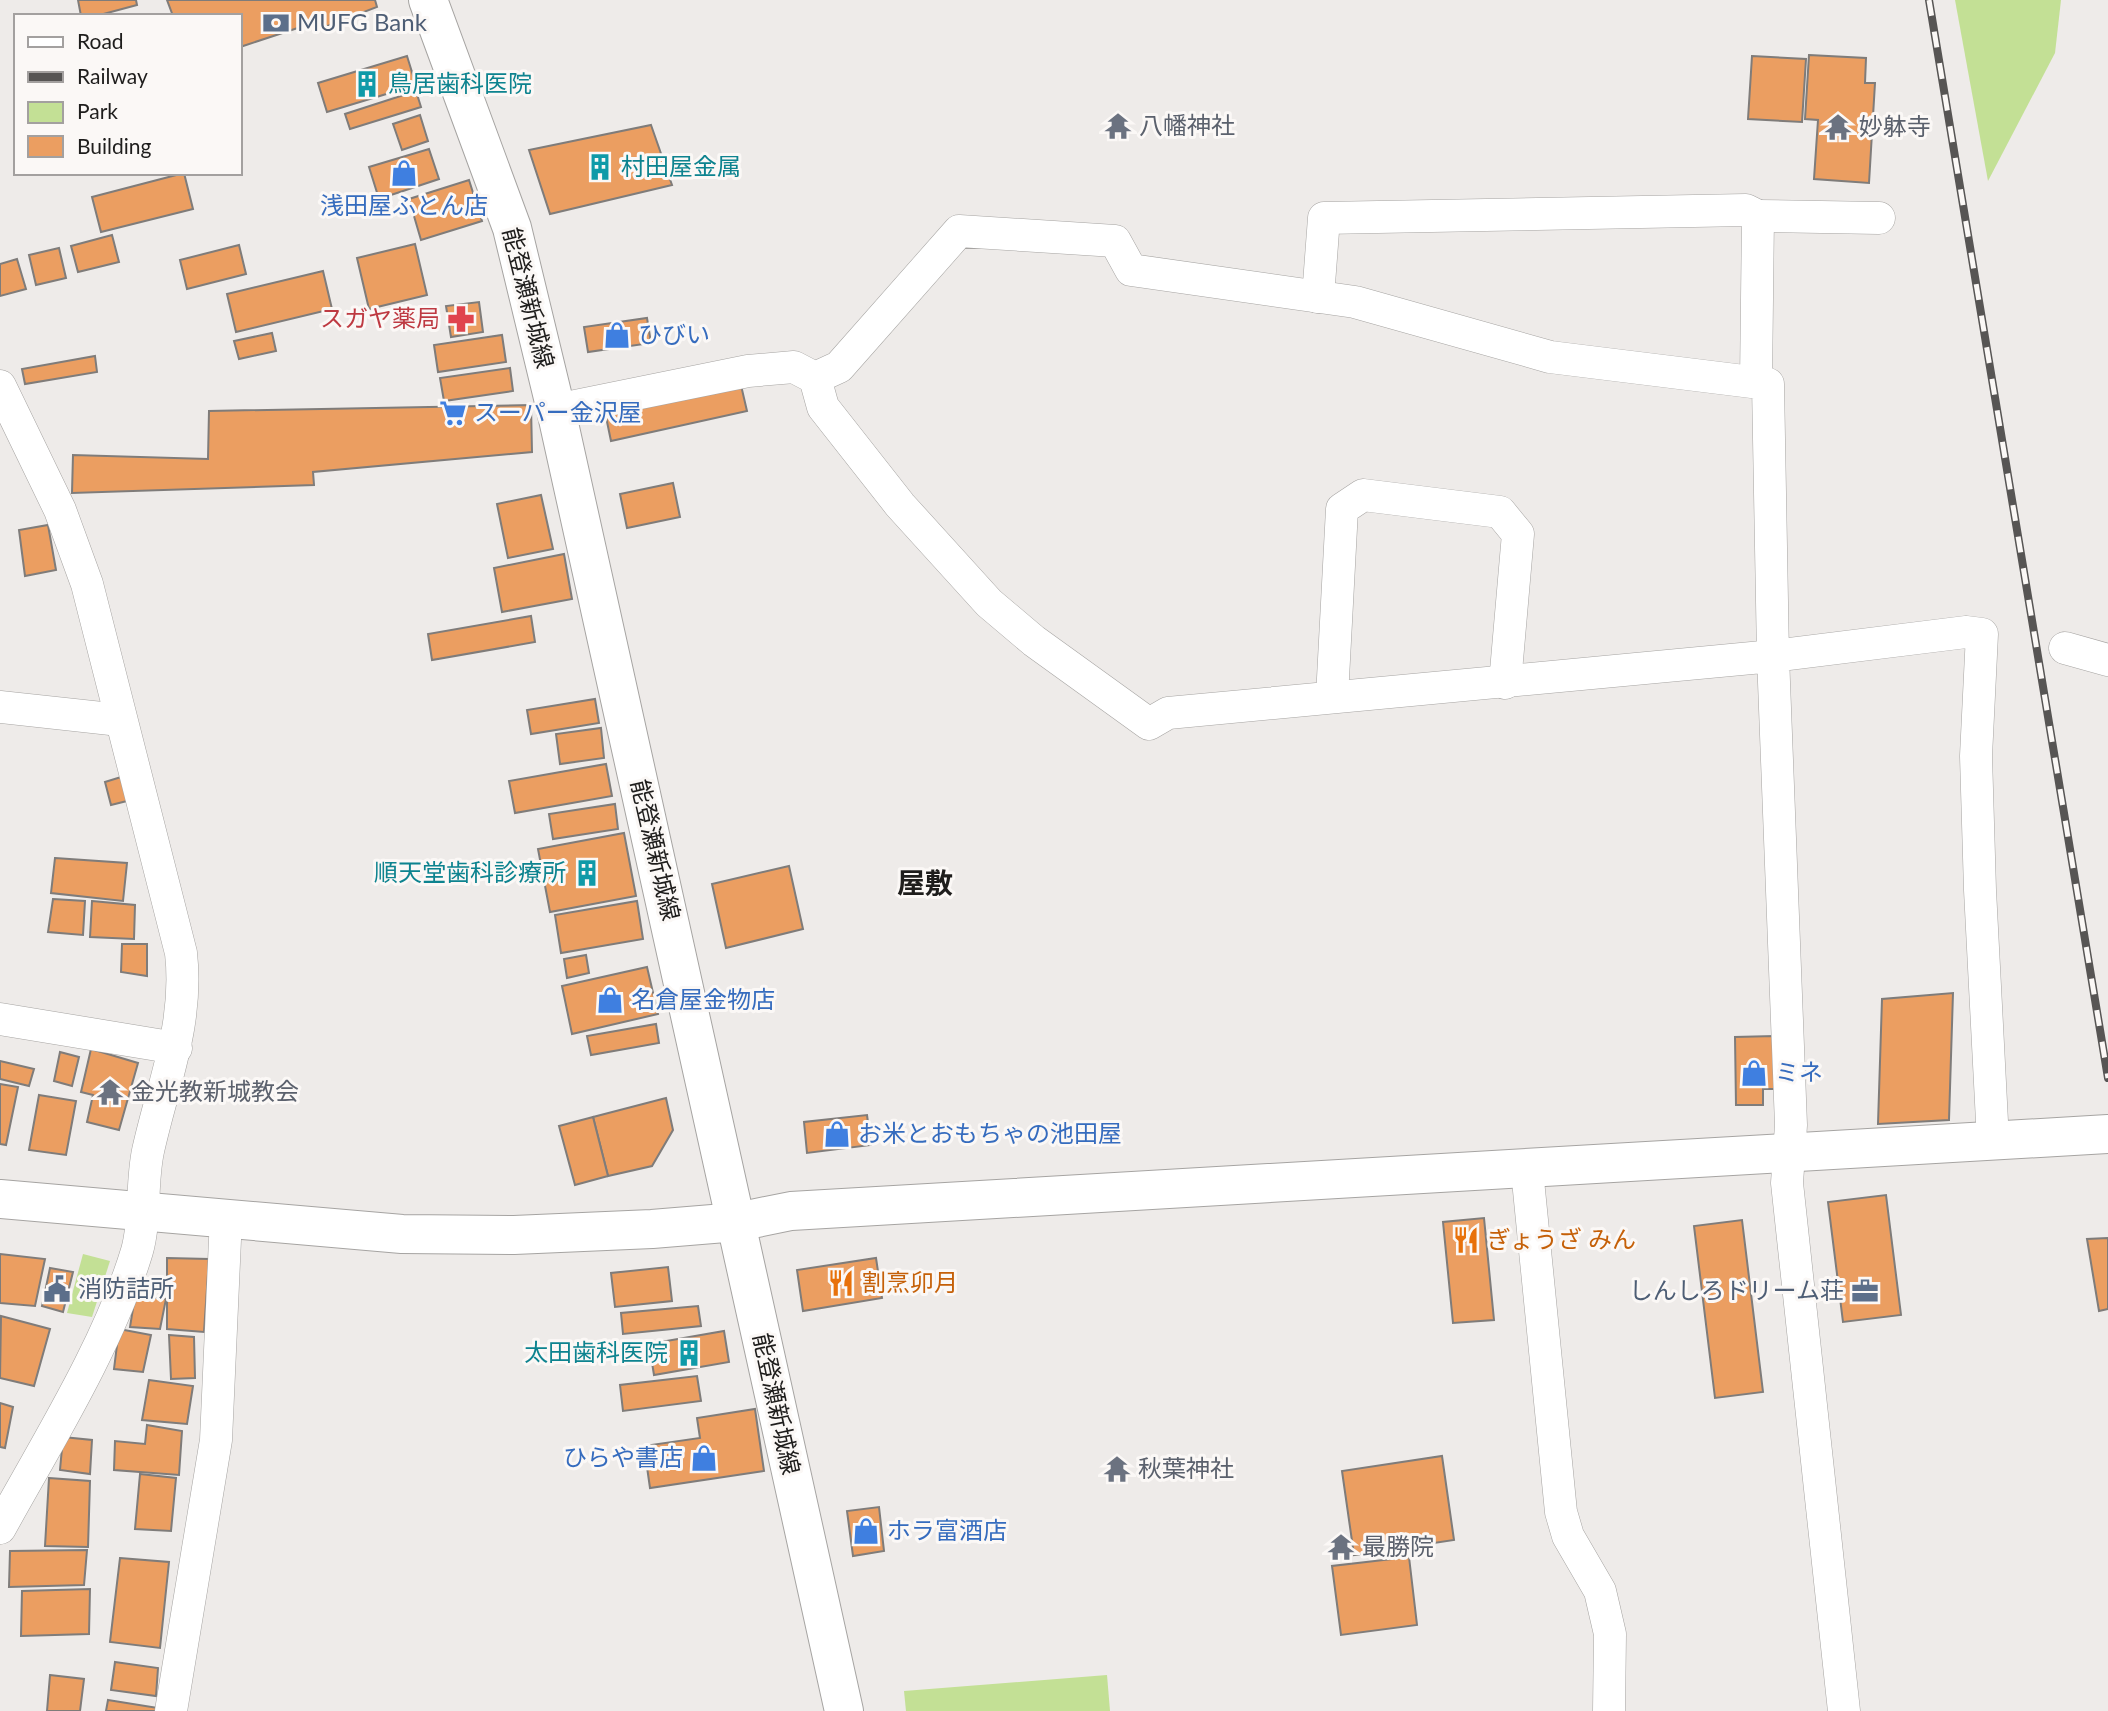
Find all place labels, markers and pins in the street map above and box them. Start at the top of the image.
place label: MUFG Bank [297,7,428,36]
bank icon: MUFG Bank [261,8,291,38]
place label: 鳥居歯科医院 [388,68,532,97]
building icon: 鳥居歯科医院 [352,69,382,99]
place label: 八幡神社 [1139,110,1235,139]
temple icon: 八幡神社 [1103,111,1133,141]
place label: 妙躰寺 [1859,111,1931,140]
temple icon: 妙躰寺 [1823,112,1853,142]
place label: 村田屋金属 [621,151,741,180]
building icon: 村田屋金属 [585,152,615,182]
shop icon: 浅田屋ふとん店 [389,158,419,188]
place label: 浅田屋ふとん店 [320,190,488,219]
place label: スガヤ薬局 [320,303,440,332]
pharmacy icon: スガヤ薬局 [446,304,476,334]
place label: ひびい [638,319,710,348]
shop icon: ひびい [602,320,632,350]
place label: スーパー金沢屋 [474,397,642,426]
supermarket icon: スーパー金沢屋 [438,398,468,428]
place label: 順天堂歯科診療所 [374,857,566,886]
building icon: 順天堂歯科診療所 [572,858,602,888]
place label: 名倉屋金物店 [631,984,775,1013]
shop icon: 名倉屋金物店 [595,985,625,1015]
place label: ミネ [1775,1057,1823,1086]
shop icon: ミネ [1739,1058,1769,1088]
place label: 金光教新城教会 [131,1076,299,1105]
temple icon: 金光教新城教会 [95,1077,125,1107]
place label: お米とおもちゃの池田屋 [858,1118,1122,1147]
shop icon: お米とおもちゃの池田屋 [822,1119,852,1149]
place label: ぎょうざ みん [1487,1224,1636,1253]
restaurant icon: ぎょうざ みん [1451,1225,1481,1255]
place label: 割烹卯月 [862,1267,958,1296]
restaurant icon: 割烹卯月 [826,1268,856,1298]
place label: 消防詰所 [78,1273,174,1302]
public building icon: 消防詰所 [42,1274,72,1304]
place label: しんしろドリーム荘 [1629,1275,1844,1304]
office icon: しんしろドリーム荘 [1850,1276,1880,1306]
place label: 太田歯科医院 [524,1337,668,1366]
building icon: 太田歯科医院 [674,1338,704,1368]
place label: ひらや書店 [563,1442,683,1471]
shop icon: ひらや書店 [689,1443,719,1473]
place label: 秋葉神社 [1138,1453,1234,1482]
temple icon: 秋葉神社 [1102,1454,1132,1484]
place label: ホラ富酒店 [887,1515,1007,1544]
shop icon: ホラ富酒店 [851,1516,881,1546]
place label: 最勝院 [1362,1531,1434,1560]
temple icon: 最勝院 [1326,1532,1356,1562]

